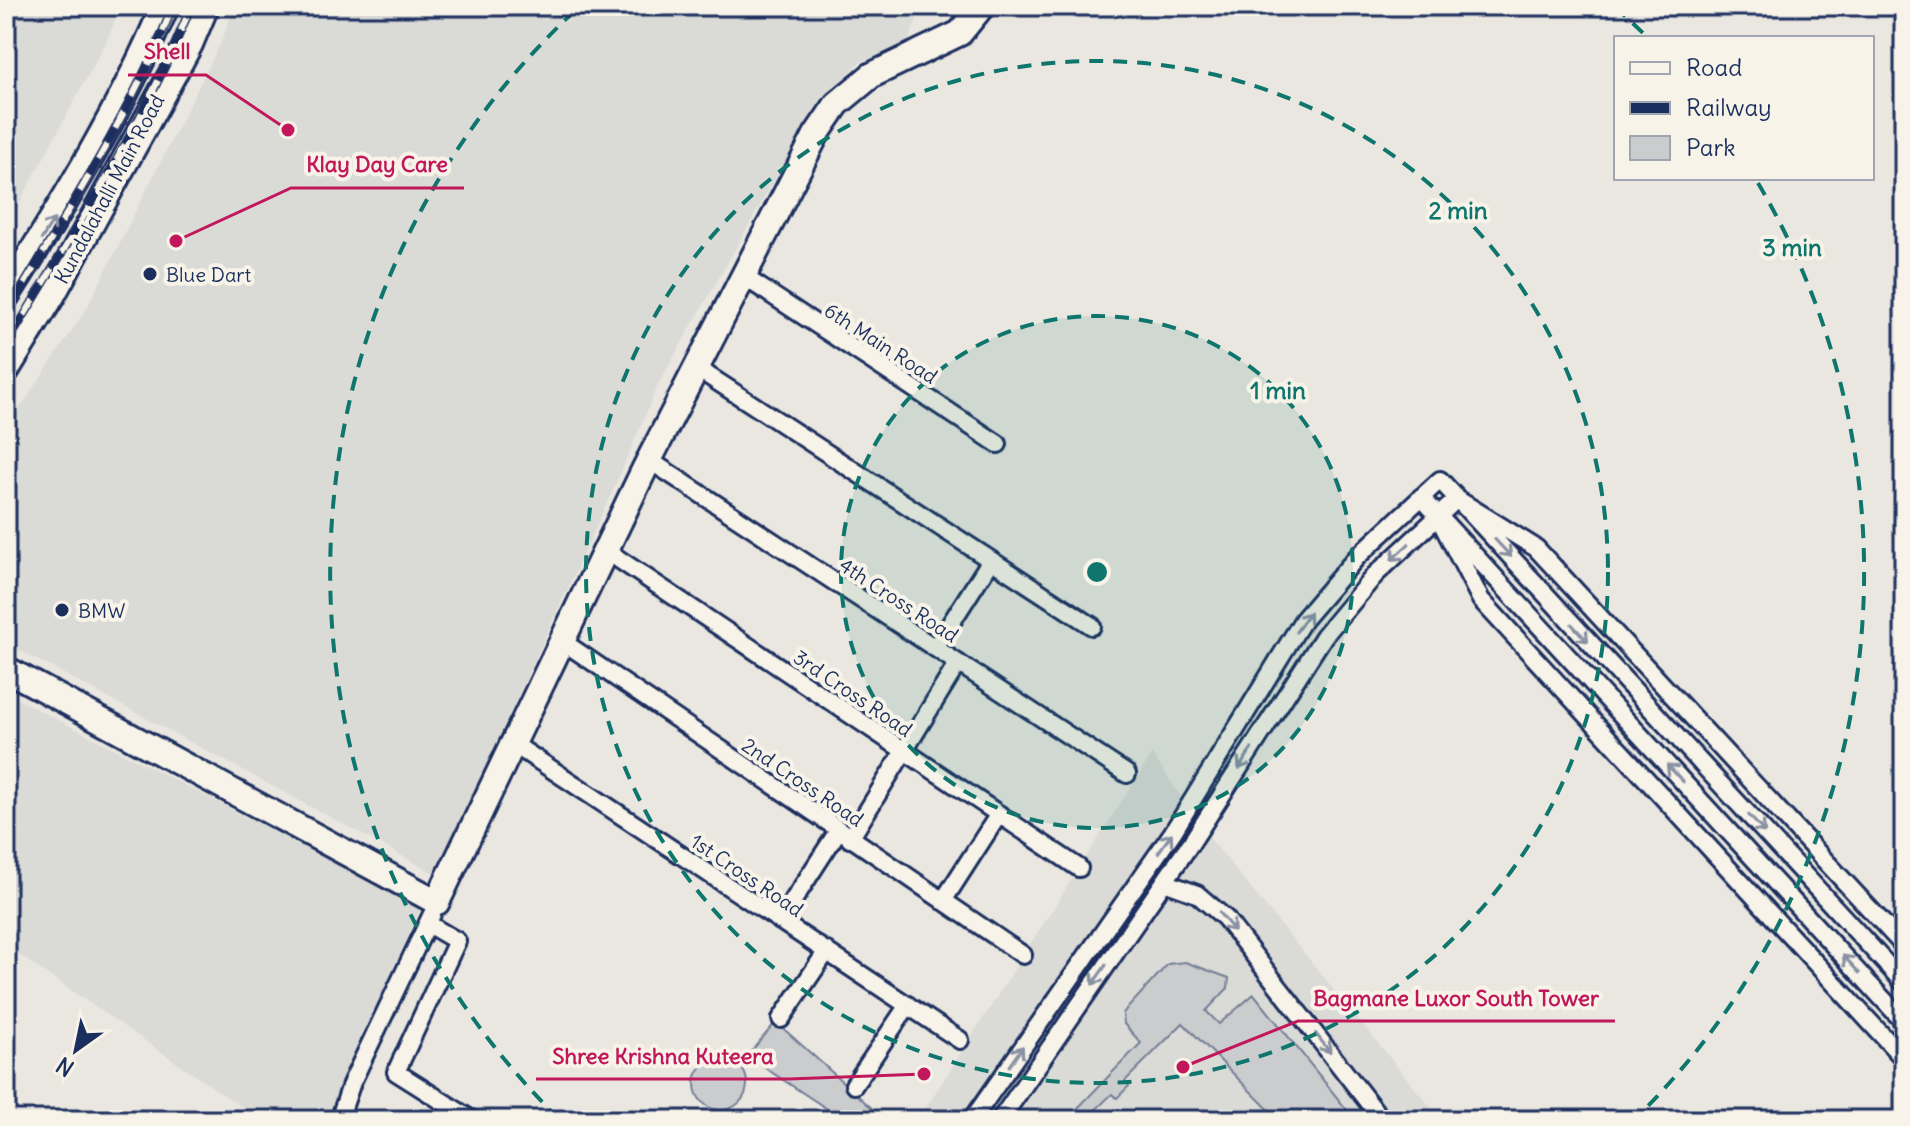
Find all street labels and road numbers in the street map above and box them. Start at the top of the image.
street label: Kundalahalli Main Road [48,90,170,288]
street label: 6th Main Road [820,297,942,389]
street label: 4th Cross Road [835,552,963,648]
street label: 3rd Cross Road [789,644,917,742]
street label: 2nd Cross Road [737,732,869,832]
street label: 1st Cross Road [686,828,808,922]

